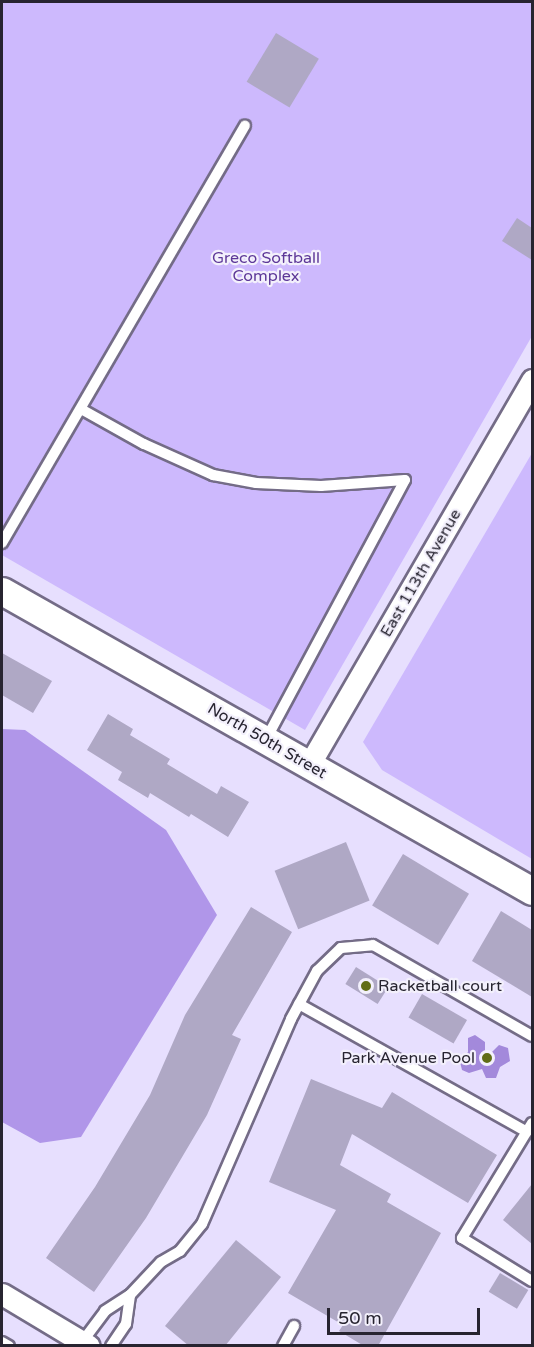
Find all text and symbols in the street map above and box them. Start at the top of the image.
park label: Greco Softball Complex [212,248,320,286]
street label: East 113th Avenue [377,506,465,640]
street label: North 50th Street [204,699,330,783]
place label: Racketball court [378,976,502,996]
marker: Racketball court [359,979,373,993]
place label: Park Avenue Pool [341,1048,475,1068]
marker: Park Avenue Pool [480,1051,494,1065]
scale bar [330,1296,483,1334]
text: 50 m [338,1307,382,1329]

